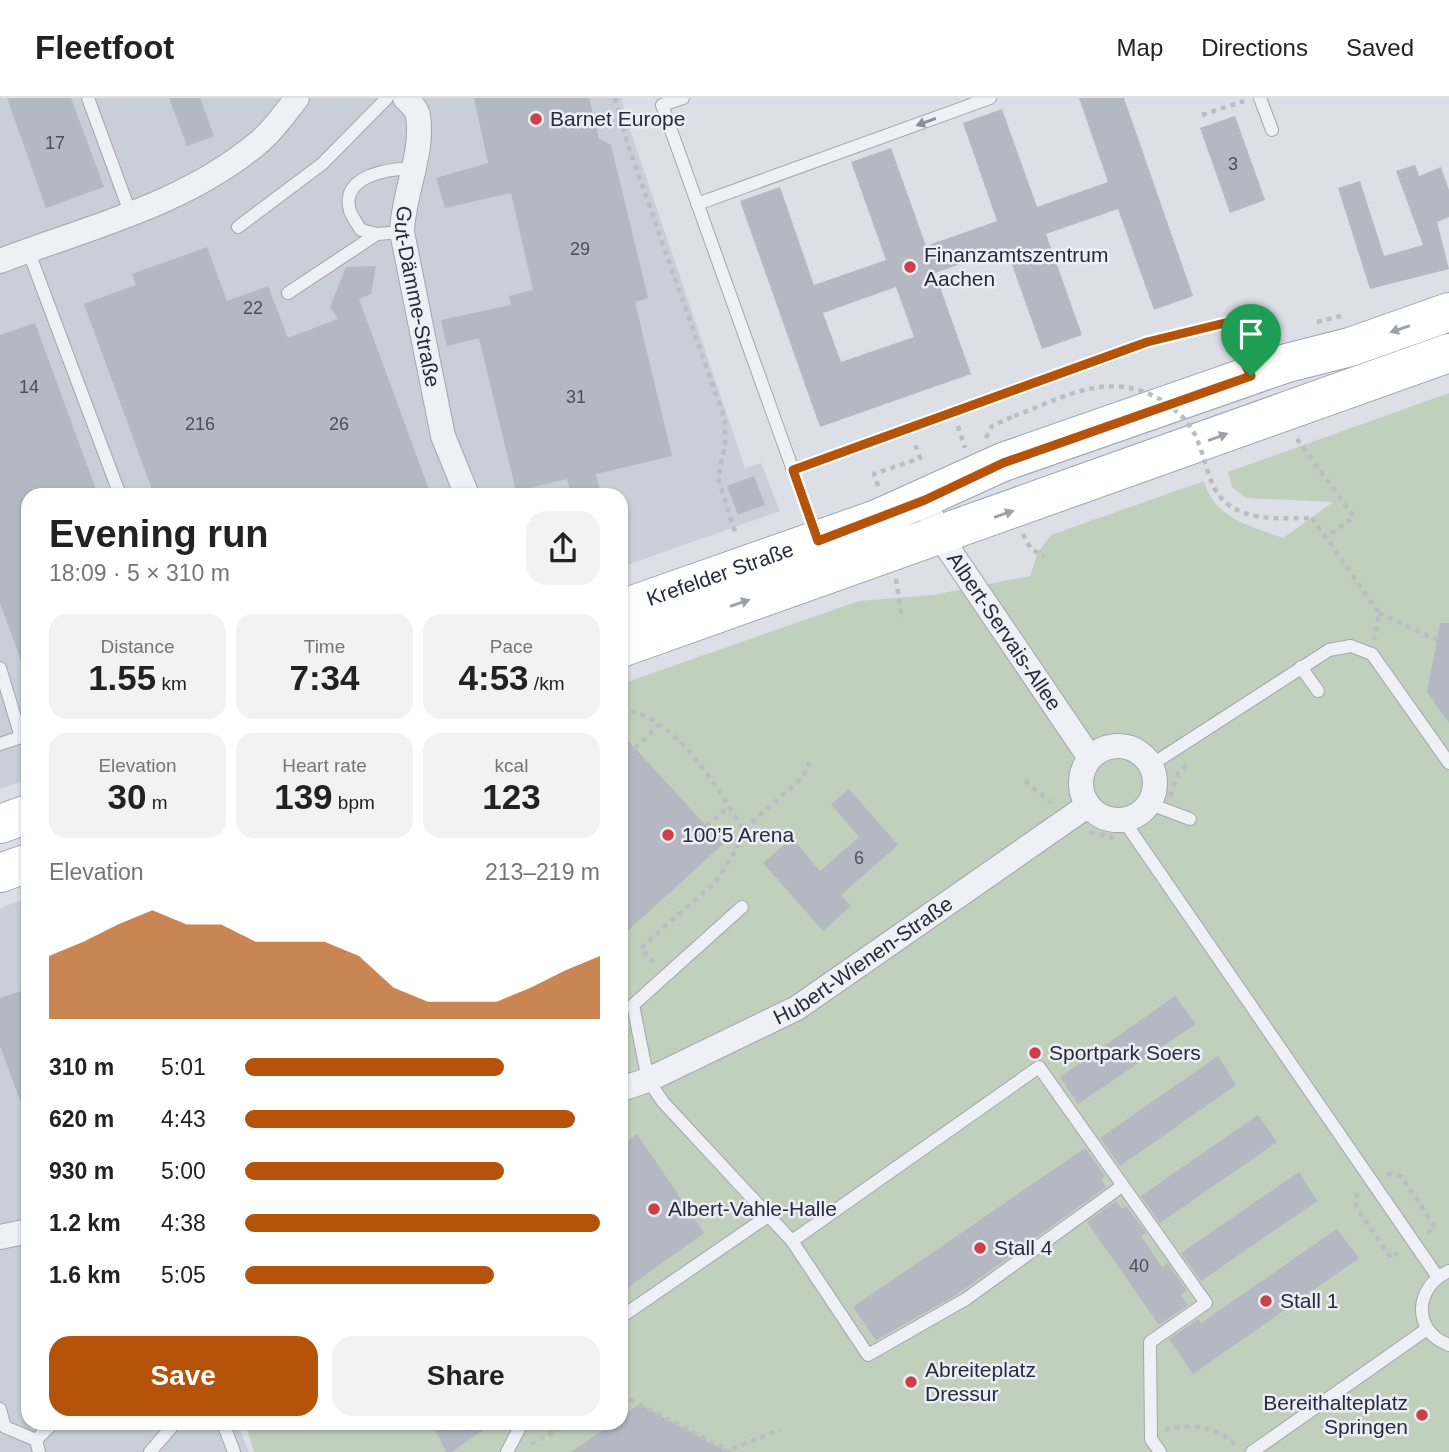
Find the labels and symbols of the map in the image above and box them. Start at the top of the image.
place label: Barnet Europe [550,107,685,130]
marker: Barnet Europe [528,111,544,127]
one-way arrow [916,117,937,128]
house number: 17 [45,133,65,153]
house number: 3 [1228,154,1238,174]
street label: Gut-Dämme-Straße [391,204,445,389]
house number: 29 [570,239,590,259]
place label: Finanzamtszentrum Aachen [924,243,1108,290]
marker: Finanzamtszentrum Aachen [902,259,918,275]
house number: 22 [243,298,263,318]
pin [1221,304,1281,376]
one-way arrow [1389,324,1410,335]
house number: 14 [19,377,39,397]
house number: 31 [566,387,586,407]
house number: 216 [185,414,215,434]
house number: 26 [329,414,349,434]
one-way arrow [1208,431,1229,442]
one-way arrow [994,508,1015,519]
street label: Krefelder Straße [643,537,796,610]
street label: Albert-Servais-Allee [943,548,1066,714]
one-way arrow [730,598,751,609]
place label: 100’5 Arena [682,823,794,846]
marker: 100’5 Arena [660,827,676,843]
house number: 6 [854,848,864,868]
street label: Hubert-Wienen-Straße [770,891,957,1029]
place label: Sportpark Soers [1049,1041,1201,1064]
marker: Sportpark Soers [1027,1045,1043,1061]
place label: Albert-Vahle-Halle [668,1197,837,1220]
marker: Albert-Vahle-Halle [646,1201,662,1217]
place label: Stall 4 [994,1236,1053,1259]
marker: Stall 4 [972,1240,988,1256]
house number: 40 [1129,1256,1149,1276]
place label: Stall 1 [1280,1289,1338,1312]
marker: Stall 1 [1258,1293,1274,1309]
place label: Abreiteplatz Dressur [925,1358,1036,1405]
marker: Abreiteplatz Dressur [903,1374,919,1390]
place label: Bereithalteplatz Springen [1263,1391,1408,1438]
marker: Bereithalteplatz Springen [1414,1407,1430,1423]

